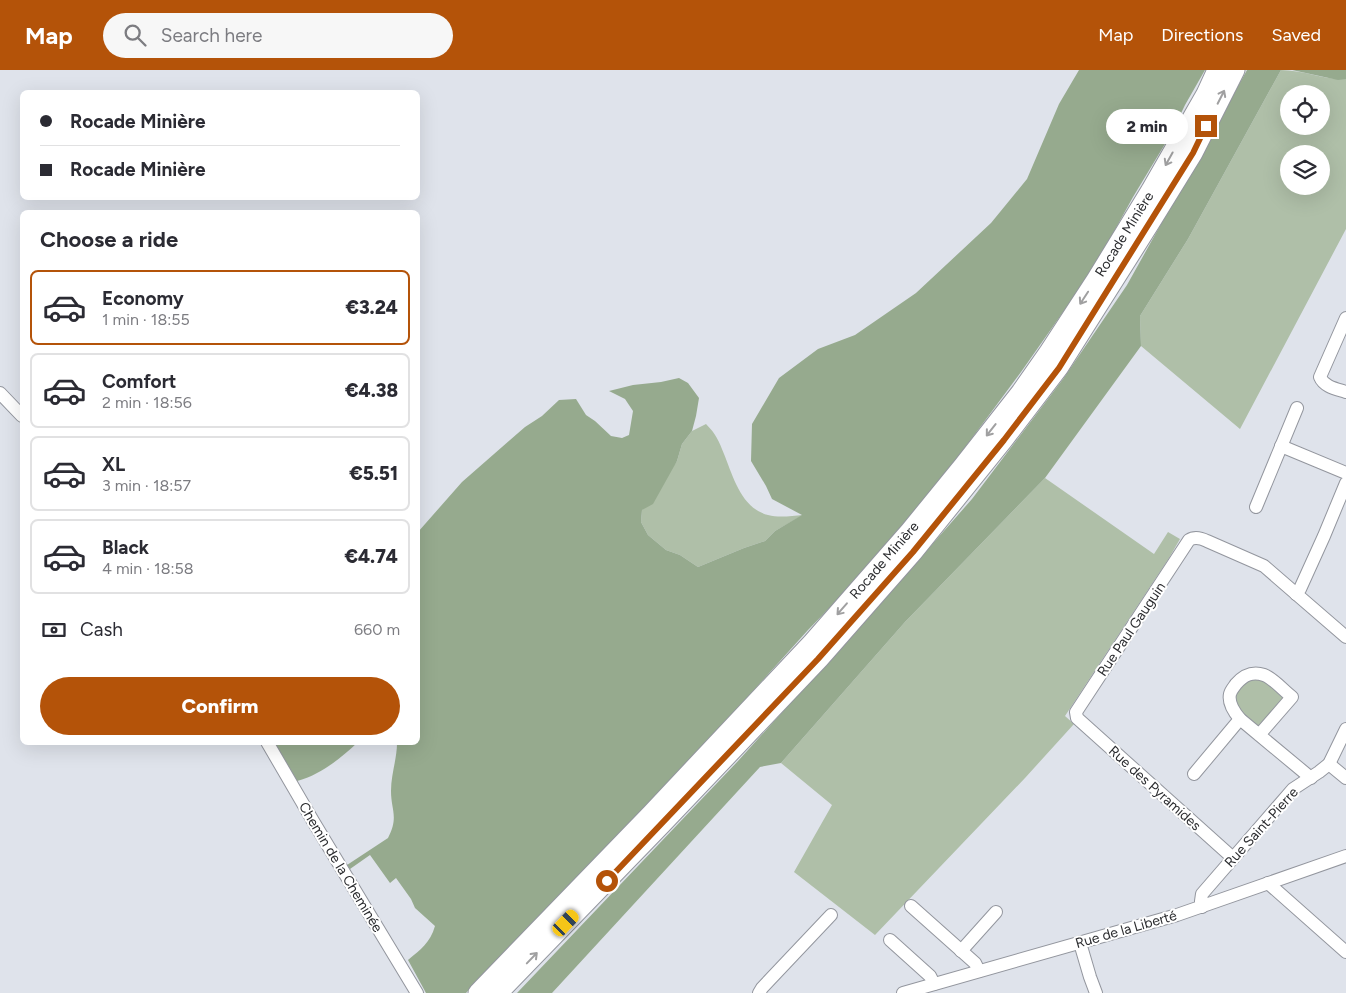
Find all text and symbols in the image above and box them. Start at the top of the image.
search box [103,13,453,58]
text: Map [25,21,73,50]
icon: search [121,21,149,49]
text: Search here [161,24,262,47]
text: Map [1098,24,1133,46]
text: Directions [1161,24,1243,46]
text: Saved [1271,24,1321,46]
map controls [1280,85,1330,195]
button: locate [1280,85,1330,135]
one-way arrow [1216,90,1226,105]
callout: 2 min [1106,108,1188,144]
text: Rocade Minière [70,110,206,133]
route end [1195,115,1217,137]
text: 2 min [1127,117,1167,136]
button: layers [1280,145,1330,195]
one-way arrow [1163,151,1173,166]
text: Rocade Minière [70,158,206,181]
street label: Rocade Minière [1091,188,1158,280]
text: Choose a ride [40,226,178,253]
icon: car [42,285,87,330]
text: Economy [102,287,184,310]
one-way arrow [1079,291,1090,305]
text: €3.24 [345,296,398,319]
text: 1 min · 18:55 [102,310,190,329]
icon: car [42,368,87,413]
text: Comfort [102,370,177,393]
text: €4.38 [345,379,398,402]
text: 2 min · 18:56 [102,393,192,412]
one-way arrow [985,424,996,437]
icon: car [42,451,87,496]
text: XL [102,453,125,476]
text: €5.51 [349,462,398,485]
text: 3 min · 18:57 [102,476,191,495]
street label: Rocade Minière [846,518,923,603]
icon: car [42,534,87,579]
text: Black [102,536,149,559]
text: €4.74 [344,545,398,568]
text: 4 min · 18:58 [102,559,194,578]
street label: Rue Paul Gauguin [1094,579,1169,680]
one-way arrow [836,602,848,615]
icon: cash [40,616,68,644]
text: Cash [80,618,123,641]
text: 660 m [354,620,400,639]
button: Confirm [40,677,400,735]
street label: Rue des Pyramides [1105,742,1204,834]
street label: Rue Saint-Pierre [1221,784,1302,871]
street label: Chemin de la Cheminée [295,799,386,936]
route start [596,870,618,892]
car [550,907,581,939]
street label: Rue de la Liberté [1073,907,1179,952]
one-way arrow [525,952,538,964]

